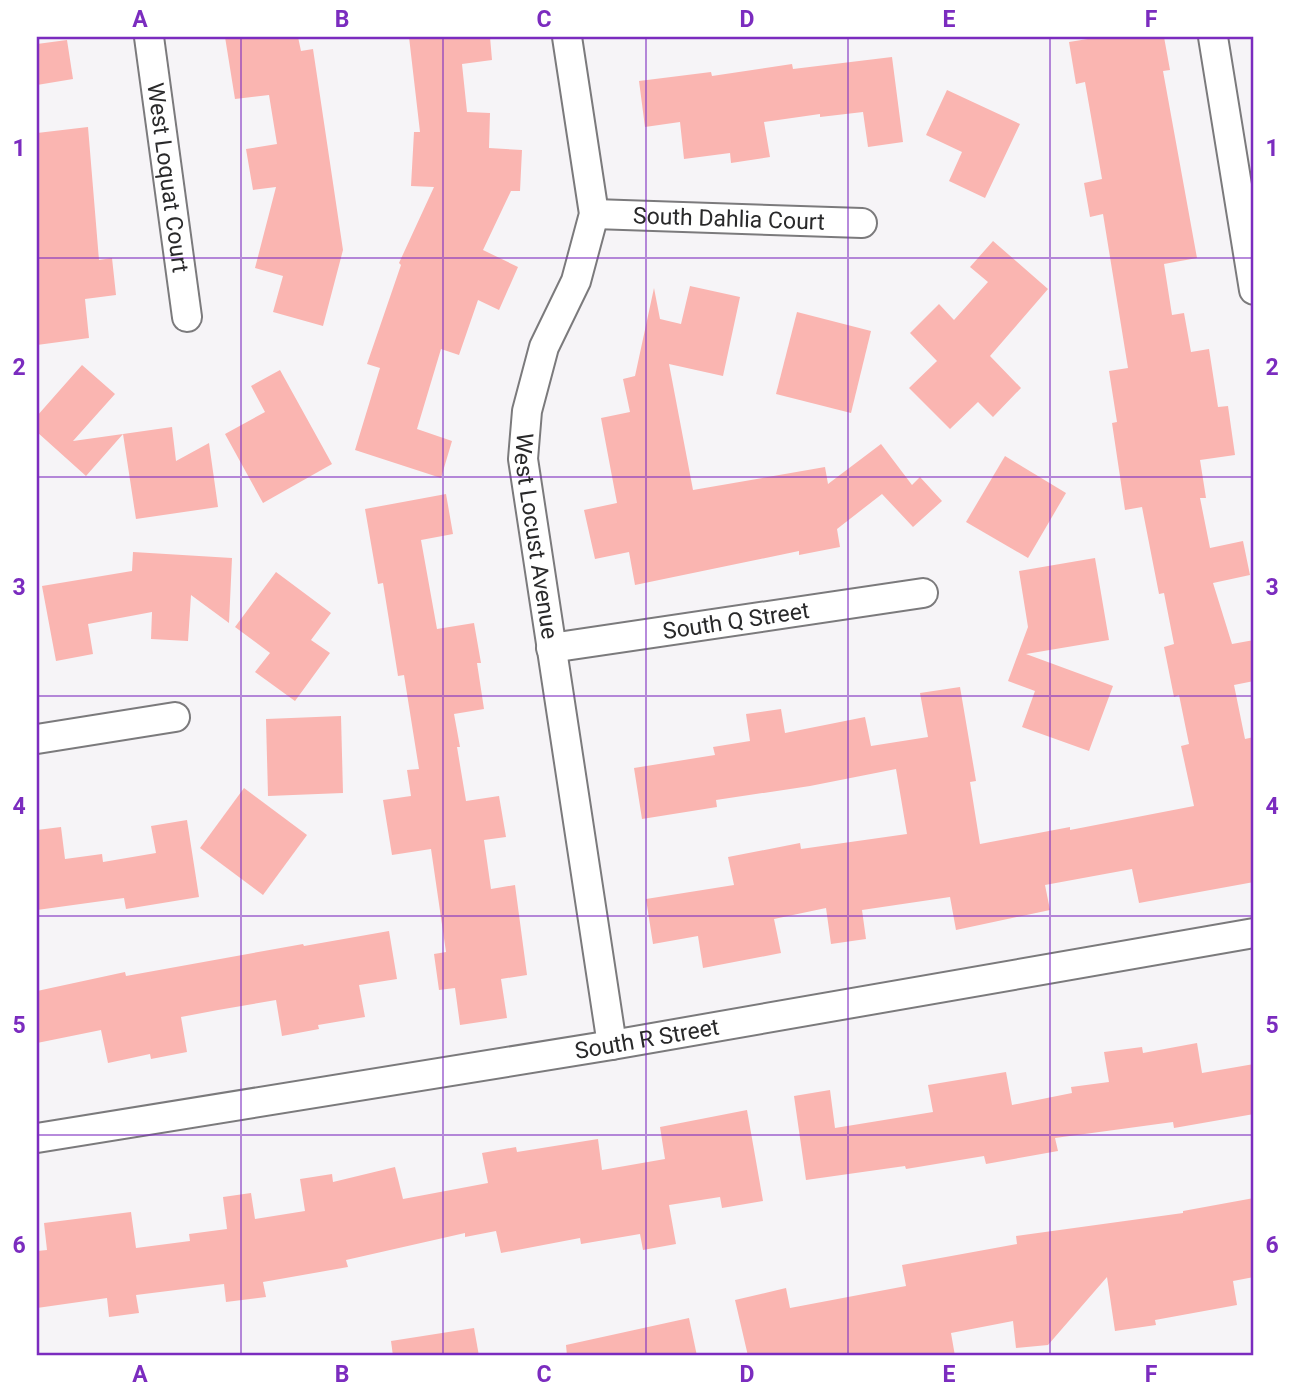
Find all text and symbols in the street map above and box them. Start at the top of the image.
text: A [132,6,148,33]
text: B [335,6,349,33]
text: C [536,6,552,33]
text: D [740,6,754,33]
text: E [943,6,956,33]
text: F [1145,6,1158,33]
street label: West Loquat Court [141,81,194,274]
text: 1 [12,135,26,162]
text: 1 [1265,135,1279,162]
street label: South Dahlia Court [633,202,825,236]
text: 2 [12,354,26,381]
text: 2 [1265,354,1279,381]
street label: West Locust Avenue [509,432,563,641]
text: 3 [12,574,26,601]
text: 3 [1265,574,1279,601]
street label: South Q Street [661,597,811,645]
text: 4 [12,793,26,820]
text: 4 [1265,793,1279,820]
text: 5 [12,1012,26,1039]
text: 5 [1265,1012,1279,1039]
street label: South R Street [573,1014,721,1065]
text: 6 [12,1232,26,1259]
text: 6 [1265,1232,1279,1259]
text: A [132,1361,148,1388]
text: B [335,1361,349,1388]
text: C [536,1361,552,1388]
text: D [740,1361,754,1388]
text: E [943,1361,956,1388]
text: F [1145,1361,1158,1388]

